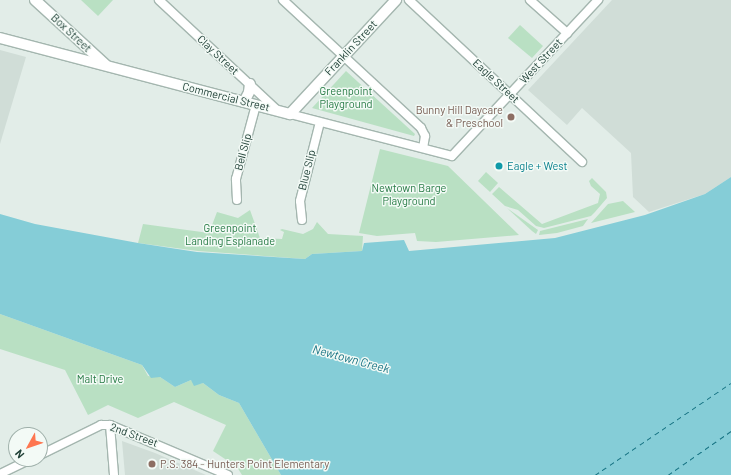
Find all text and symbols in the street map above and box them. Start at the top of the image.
street label: Box Street [48,11,94,55]
street label: Franklin Street [322,18,380,78]
street label: Clay Street [194,32,242,78]
street label: West Street [517,36,565,86]
street label: Eagle Street [470,56,522,106]
street label: Commercial Street [181,80,271,114]
park label: Greenpoint Playground [319,85,373,111]
place label: Bunny Hill Daycare & Preschool [416,104,503,130]
marker: Bunny Hill Daycare & Preschool [506,112,516,122]
street label: Bell Slip [232,132,254,172]
street label: Blue Slip [296,148,318,192]
place label: Eagle + West [507,159,568,173]
marker: Eagle + West [494,161,504,171]
park label: Newtown Barge Playground [372,182,446,208]
park label: Greenpoint Landing Esplanade [185,222,275,248]
water label: Newtown Creek [311,342,391,376]
park label: Malt Drive [77,372,123,386]
street label: 2nd Street [108,420,160,450]
north arrow [8,427,48,467]
text: N [12,447,27,461]
place label: P.S. 384 - Hunters Point Elementary [160,457,329,471]
marker: P.S. 384 - Hunters Point Elementary [147,459,157,469]

